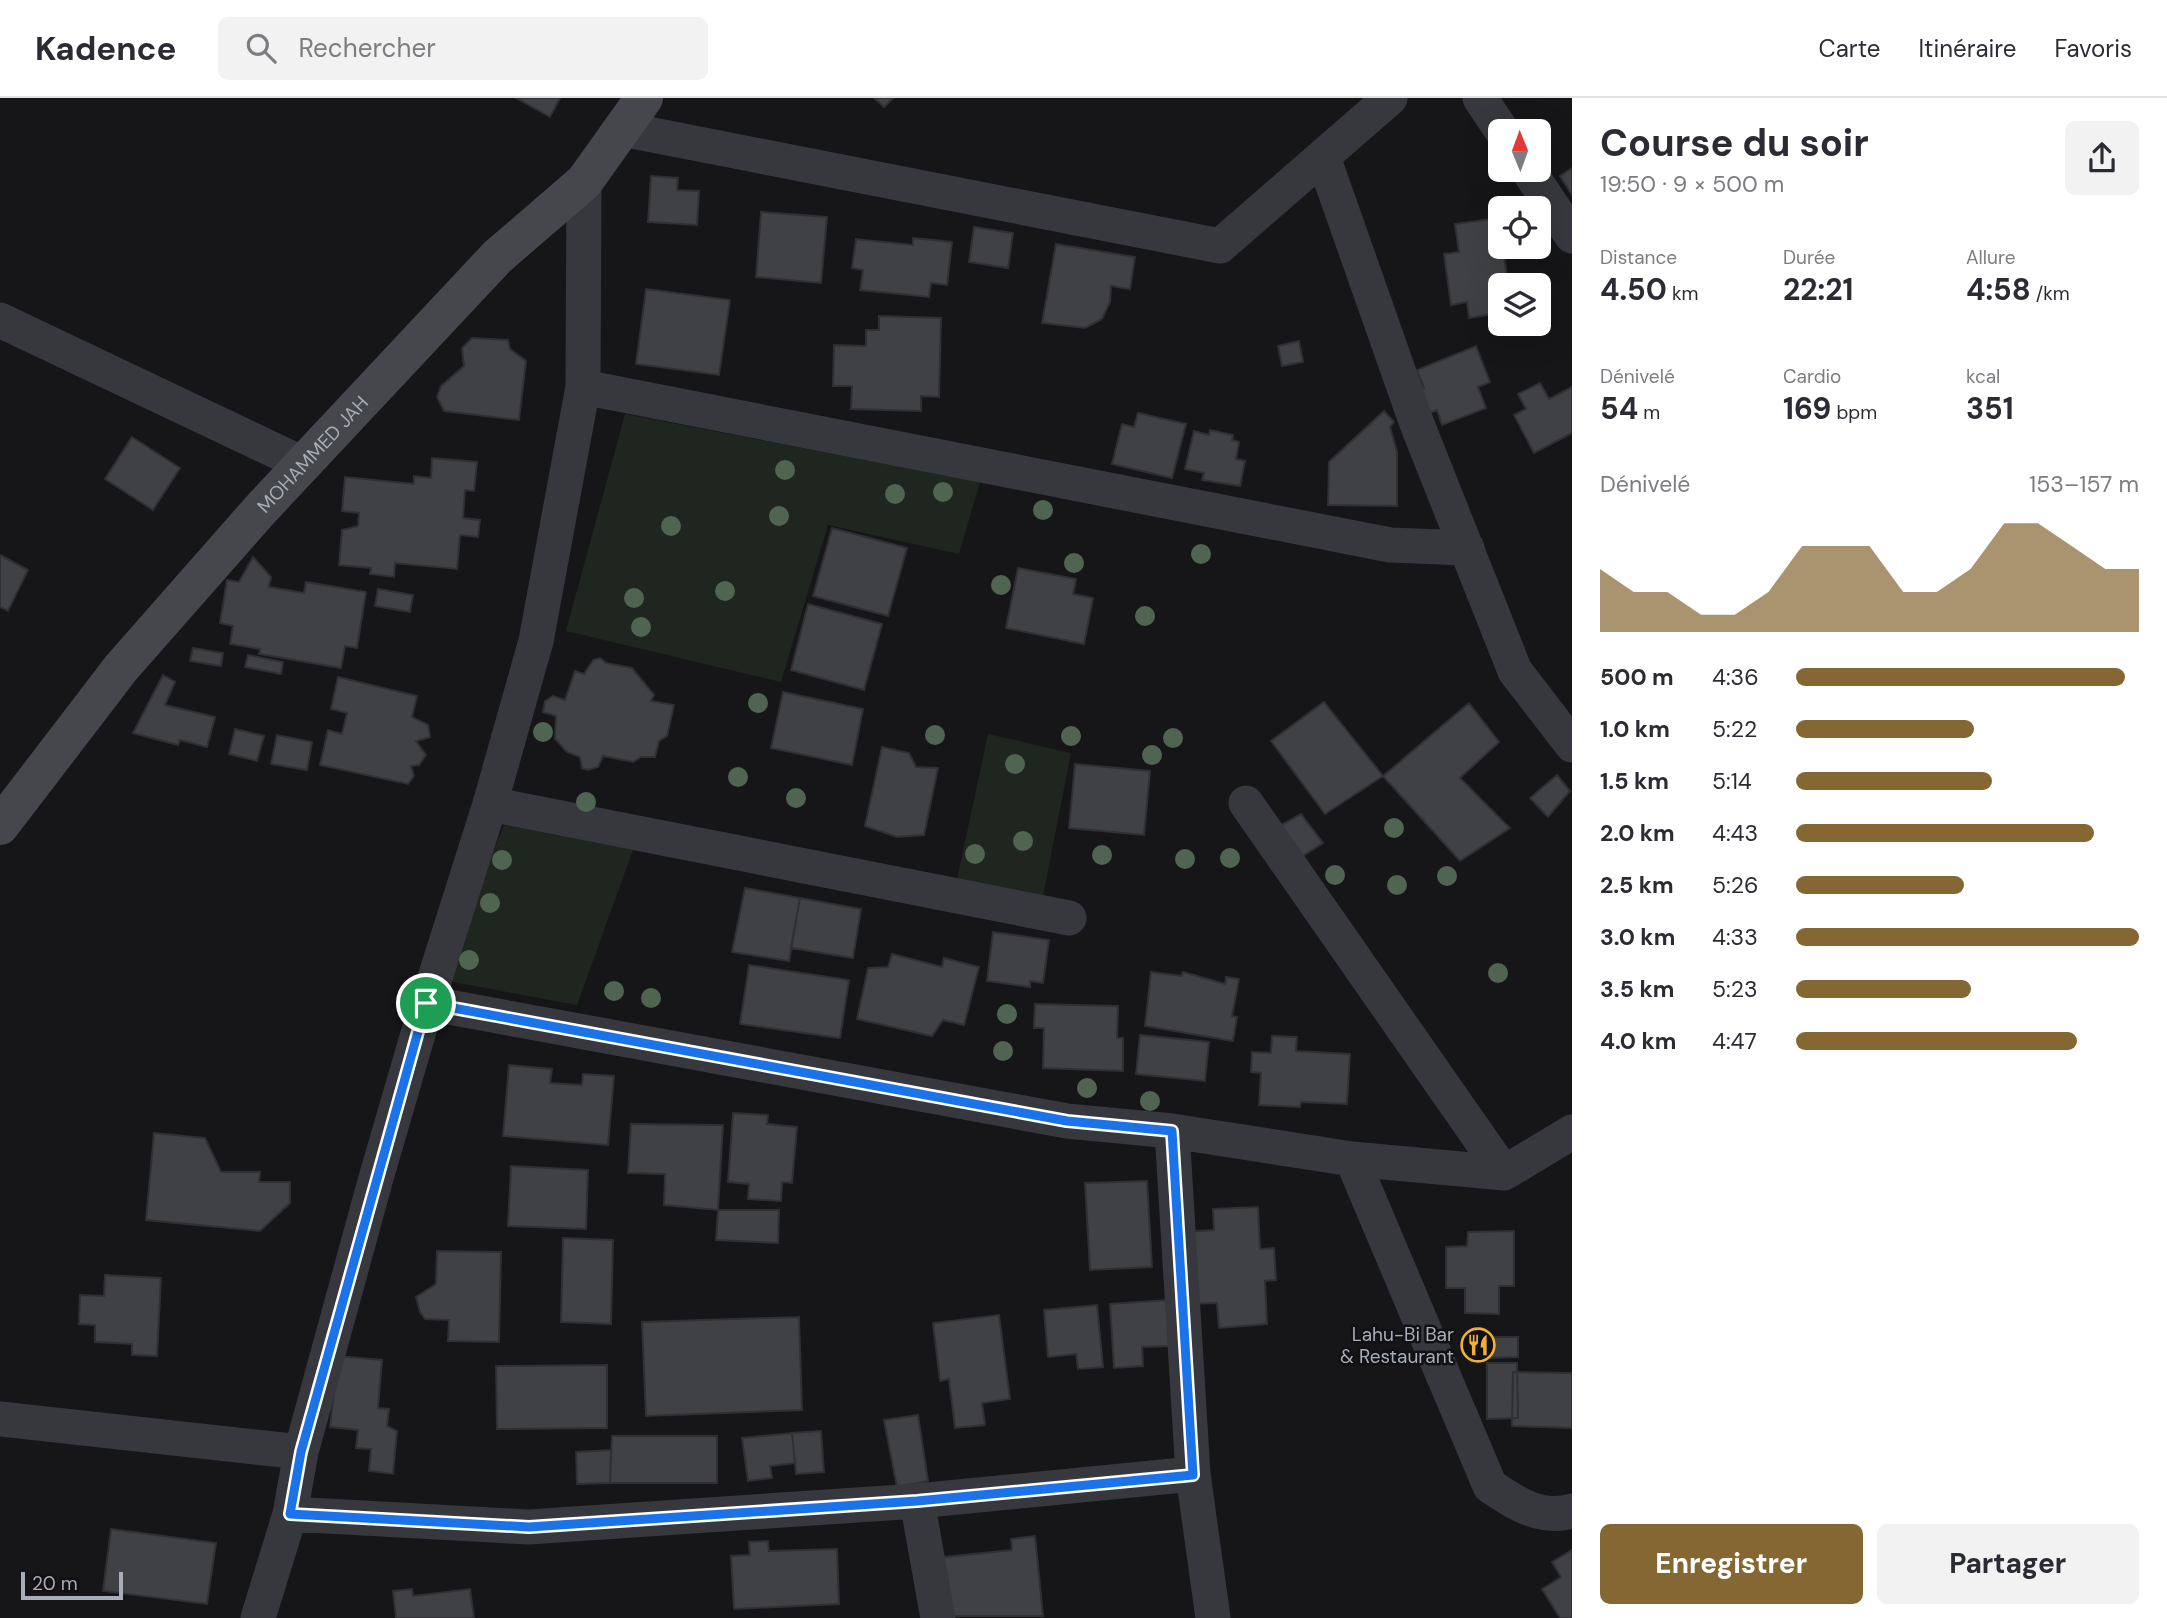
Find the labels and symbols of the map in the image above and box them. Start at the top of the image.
north arrow [1488,119,1550,182]
street label: MOHAMMED JAH [251,390,373,518]
pin [396,973,456,1033]
place label: Lahu-Bi Bar & Restaurant [1340,1322,1454,1369]
restaurant icon: Lahu-Bi Bar & Restaurant [1459,1326,1497,1364]
scale bar [21,1569,122,1601]

